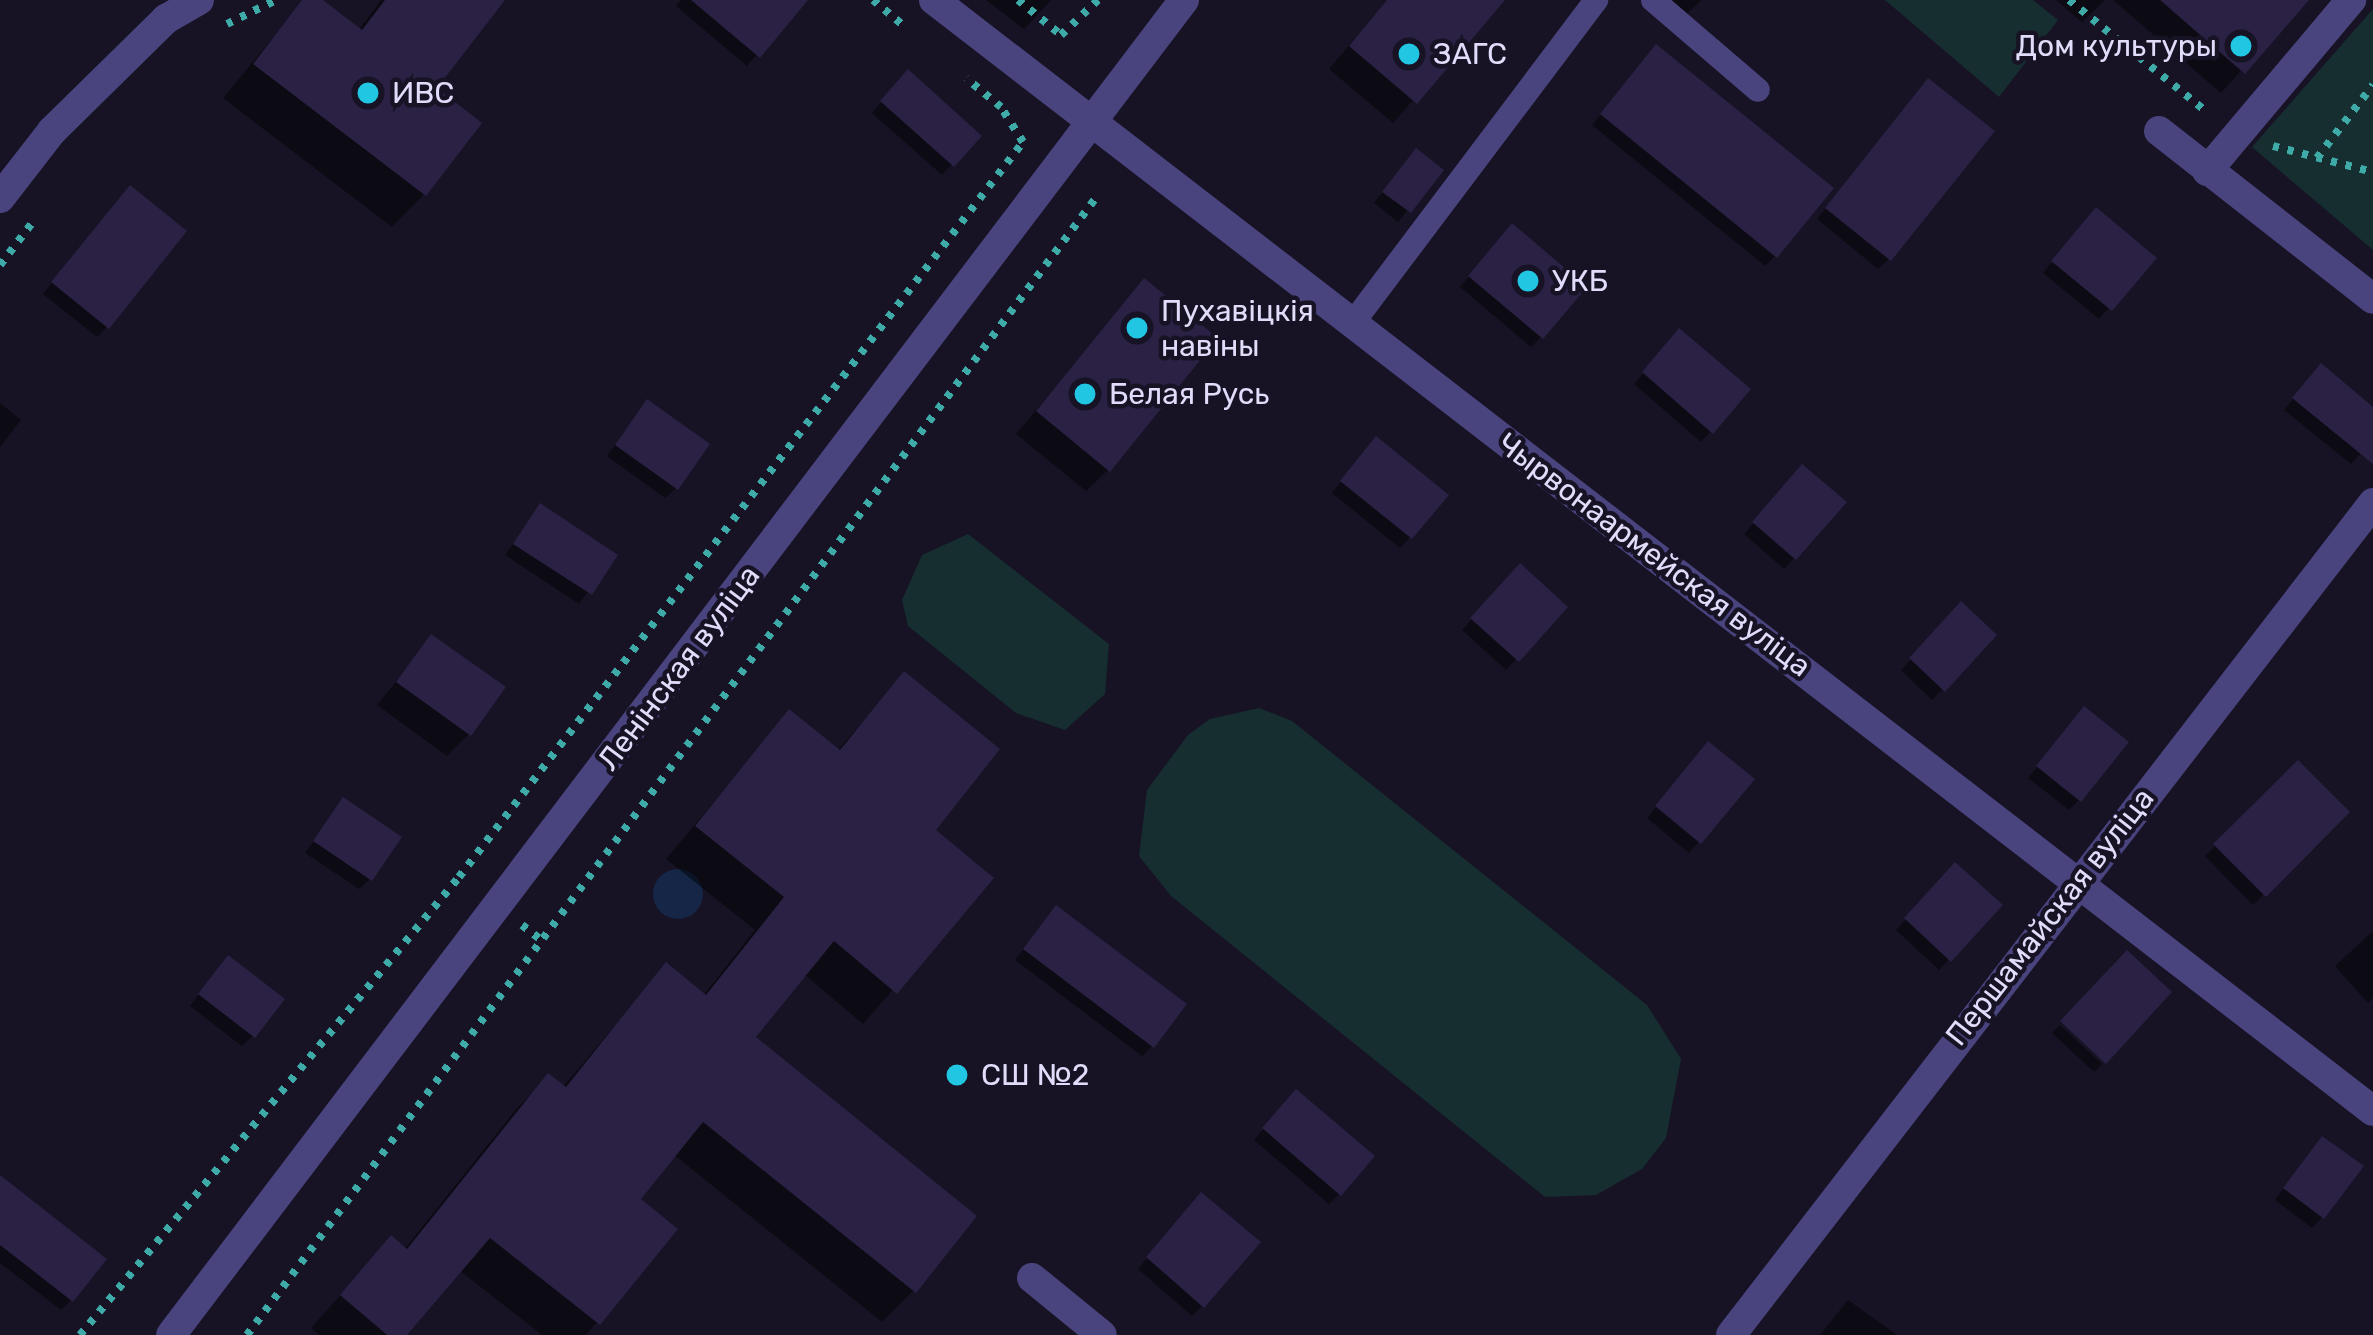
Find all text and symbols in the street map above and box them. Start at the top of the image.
place label: Дом культуры [2016,28,2217,64]
marker: Дом культуры [2228,33,2254,59]
place label: ЗАГС [1433,36,1507,72]
marker: ЗАГС [1396,41,1422,67]
place label: ИВС [392,75,454,111]
marker: ИВС [355,80,381,106]
place label: УКБ [1552,263,1608,299]
marker: УКБ [1515,268,1541,294]
place label: Пухавіцкія навіны [1161,293,1314,364]
marker: Пухавіцкія навіны [1124,315,1150,341]
place label: Белая Русь [1109,376,1269,412]
marker: Белая Русь [1072,381,1098,407]
street label: Чырвонаармейская вуліца [1490,425,1818,685]
street label: Ленінская вуліца [590,559,768,777]
street label: Першамайская вуліца [1938,781,2162,1053]
place label: СШ №2 [981,1057,1089,1093]
marker: СШ №2 [944,1062,970,1088]

